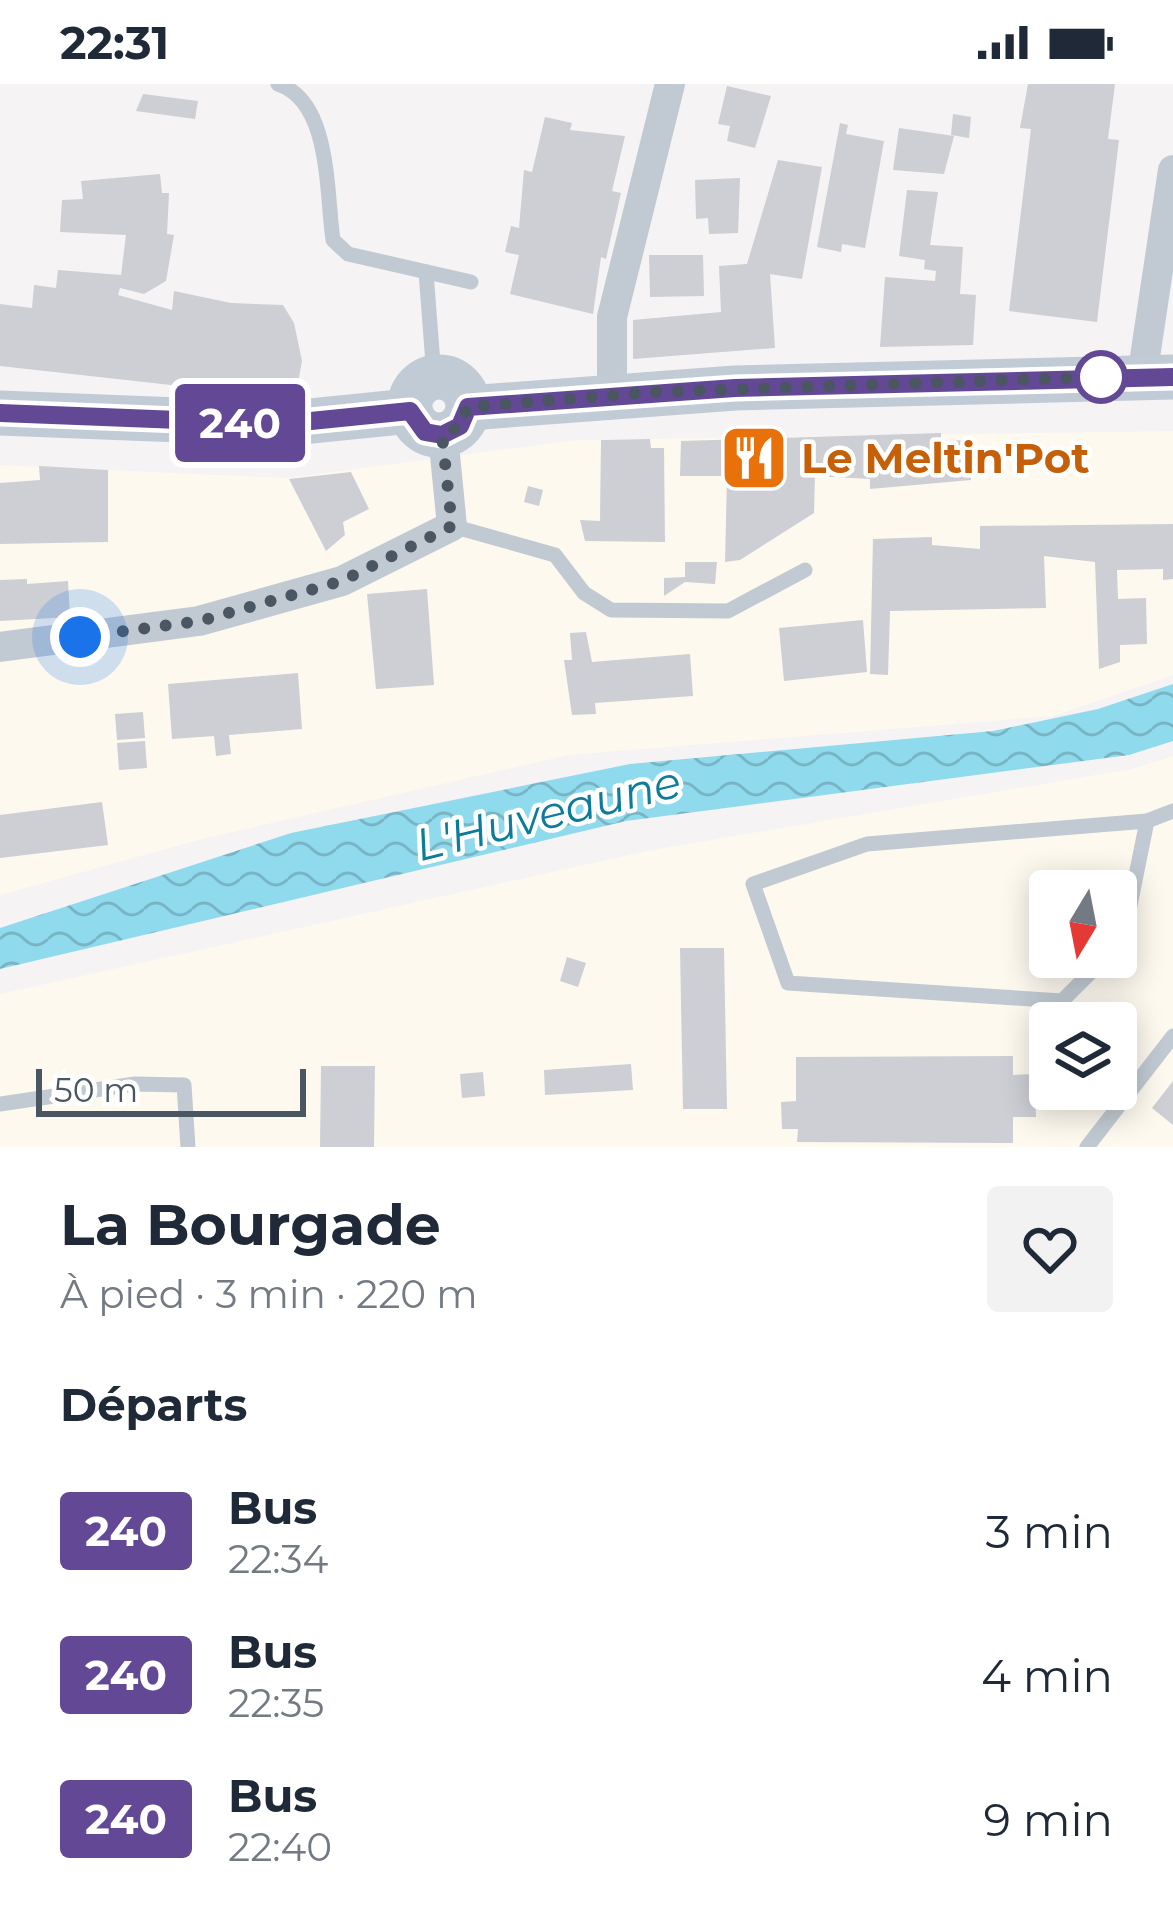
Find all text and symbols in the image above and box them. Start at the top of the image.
text: 22:31 [60,15,169,70]
unlabelled marker [1076,352,1126,402]
line badge: 240 [171,384,309,462]
text: 240 [199,397,281,449]
restaurant icon: Le Meltin'Pot [719,423,789,493]
place label: Le Meltin'Pot [801,432,1090,484]
your location [50,607,110,667]
water label: L'Huveaune [409,753,686,872]
north arrow [1029,870,1137,978]
map controls [1029,870,1137,1110]
button: layers [1029,1002,1137,1110]
scale bar [36,1063,306,1116]
text: 50 m [54,1070,138,1110]
button: heart [987,1186,1113,1312]
text: La Bourgade [60,1190,441,1259]
text: À pied · 3 min · 220 m [60,1270,478,1318]
text: Départs [60,1377,248,1432]
text: Bus [228,1480,317,1535]
text: 3 min [986,1504,1113,1559]
text: 240 [85,1505,167,1557]
text: 22:34 [228,1535,328,1583]
text: Bus [228,1624,317,1679]
text: 4 min [981,1648,1113,1703]
text: 240 [85,1649,167,1701]
text: 22:35 [228,1679,324,1727]
text: Bus [228,1768,317,1823]
text: 9 min [984,1792,1113,1847]
text: 240 [85,1793,167,1845]
text: 22:40 [228,1823,332,1871]

